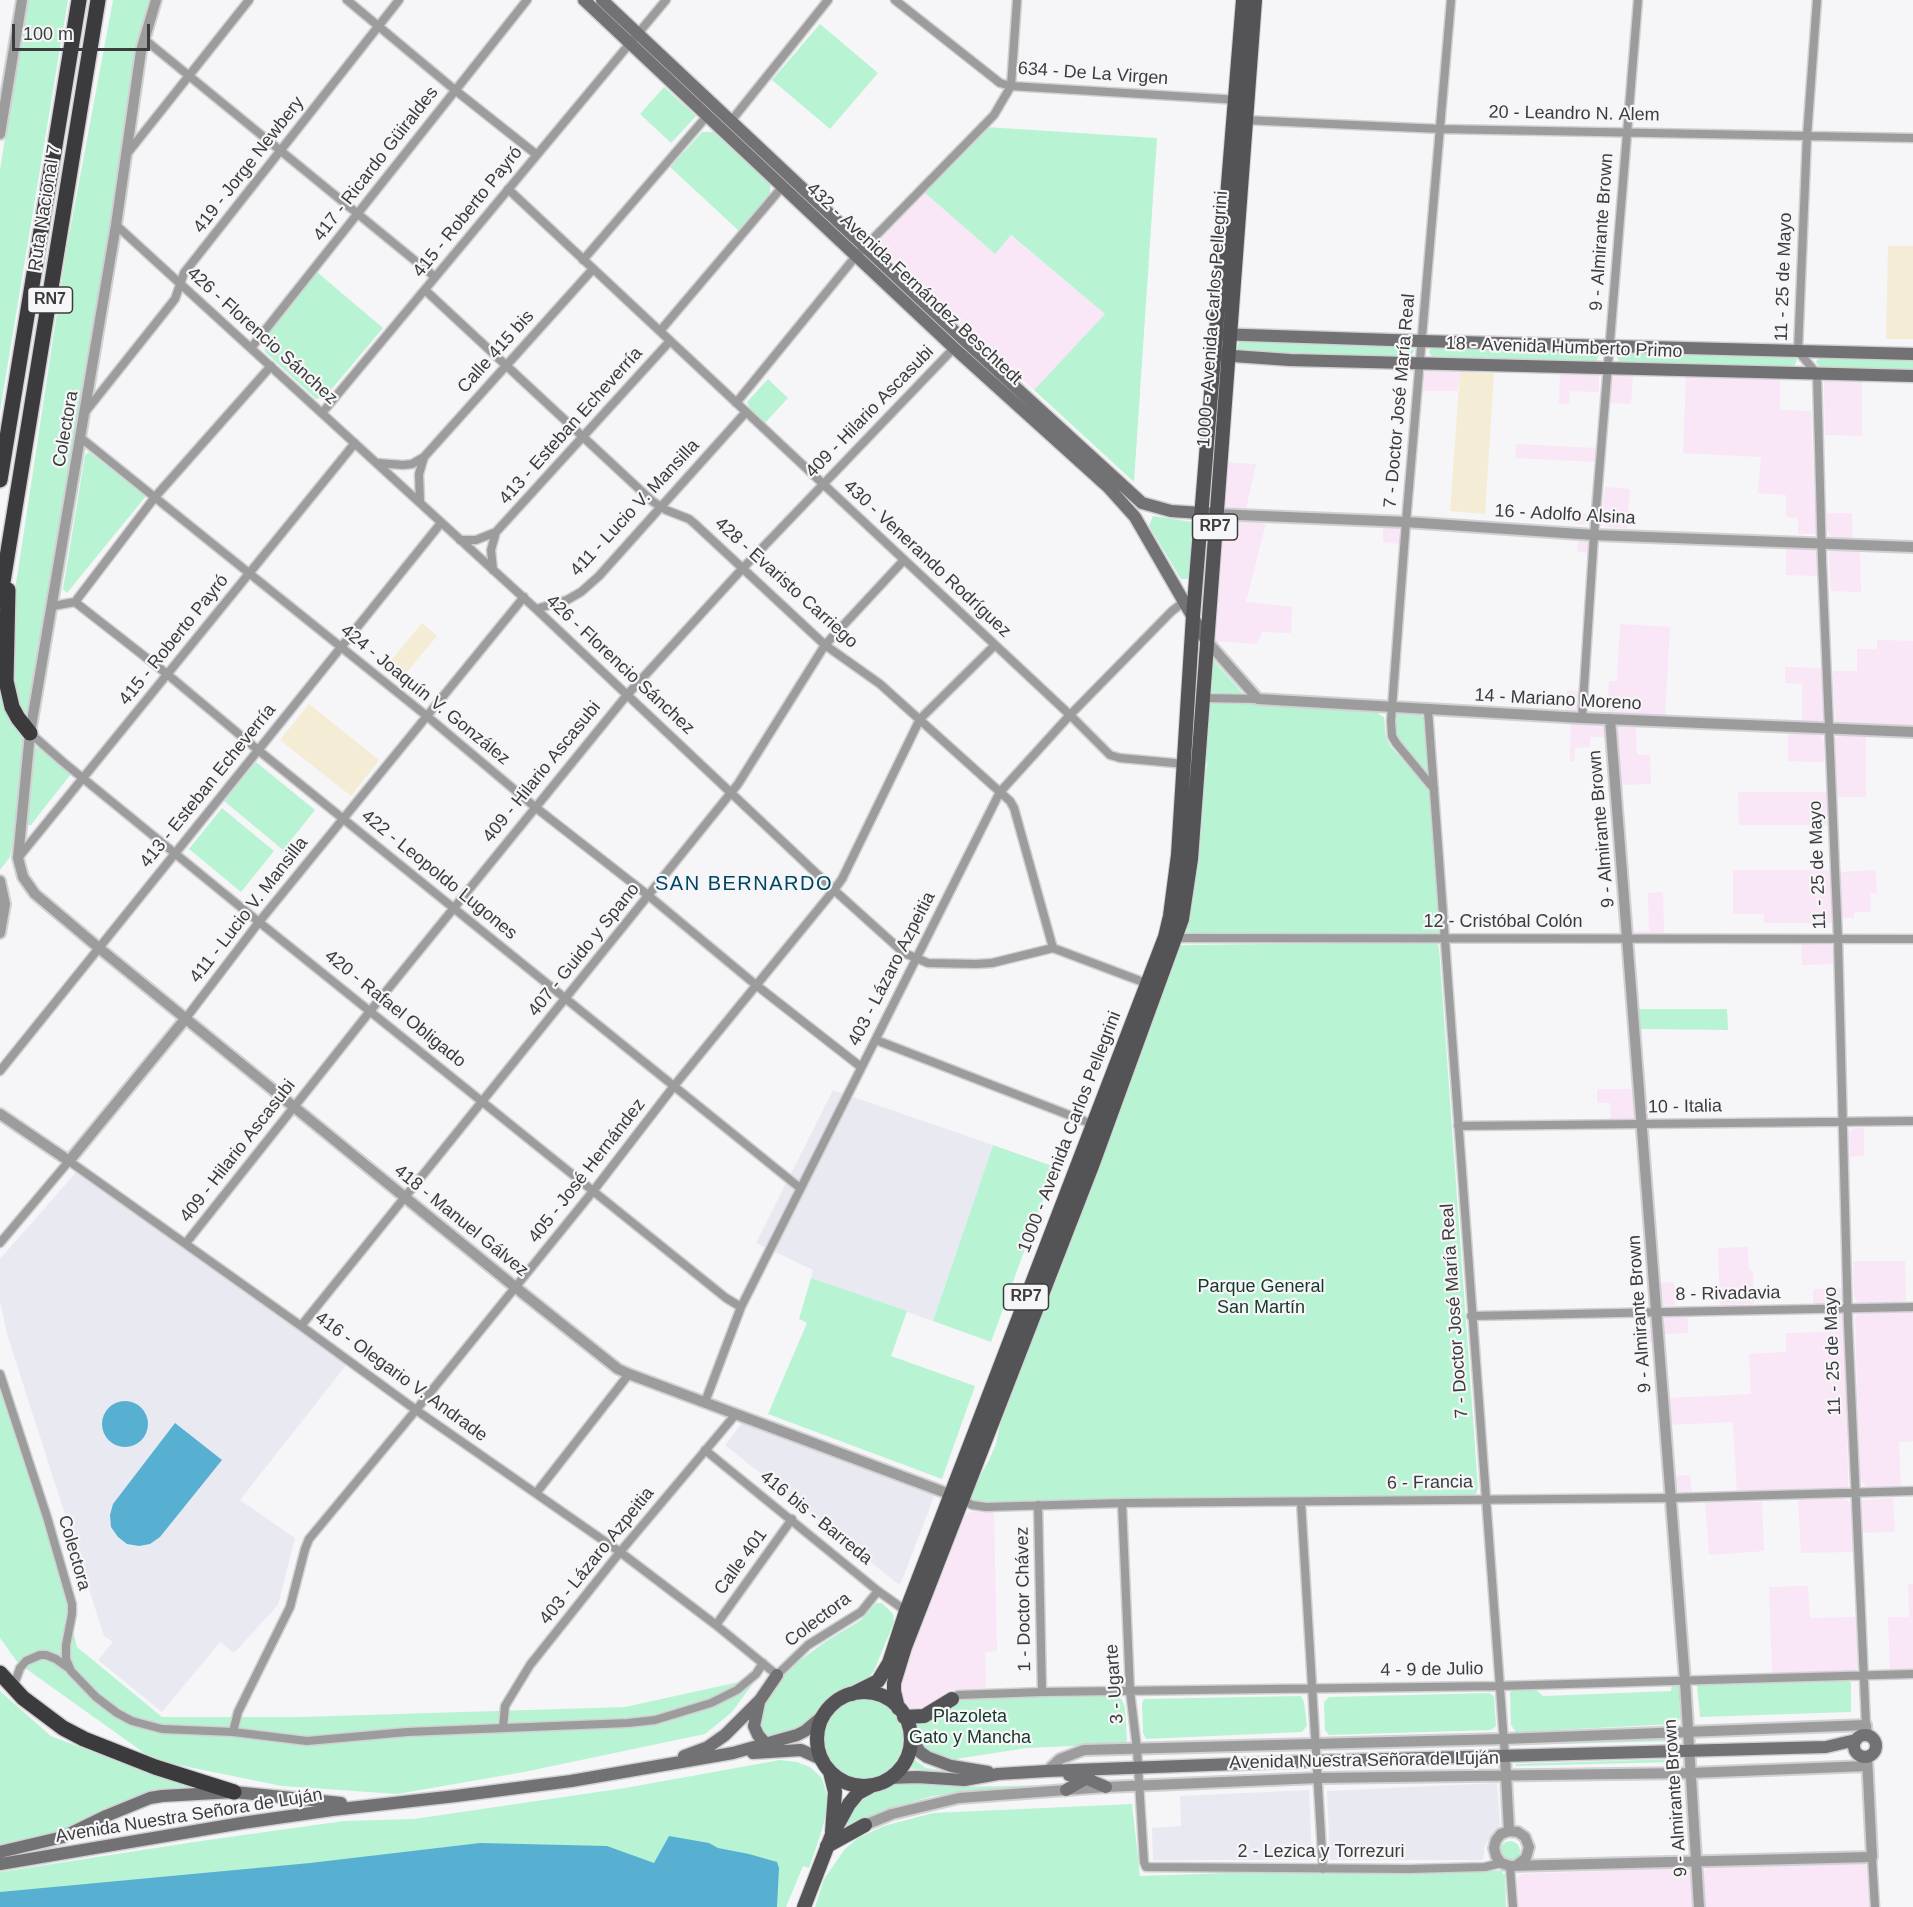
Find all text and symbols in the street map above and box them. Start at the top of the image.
scale bar [15,12,153,50]
text: 100 m [23,24,73,44]
street label: 634 - De La Virgen [1017,58,1169,90]
street label: 417 - Ricardo Güiraldes [309,82,443,246]
street label: 419 - Jorge Newbery [189,93,309,237]
street label: 20 - Leandro N. Alem [1488,102,1660,126]
street label: 415 - Roberto Payró [409,142,527,282]
street label: Ruta Nacional 7 [24,143,66,273]
street label: 9 - Almirante Brown [1586,152,1618,312]
street label: 432 - Avenida Fernández Beschtedt [802,178,1026,390]
street label: 1000 - Avenida Carlos Pellegrini [1193,190,1233,448]
street label: 11 - 25 de Mayo [1771,212,1797,342]
street label: 426 - Florencio Sánchez [182,263,342,409]
road number: RN7 [28,287,72,313]
street label: 7 - Doctor José María Real [1380,293,1420,509]
street label: Calle 415 bis [453,306,539,398]
street label: 18 - Avenida Humberto Primo [1445,333,1683,363]
street label: 409 - Hilario Ascasubi [801,342,939,482]
street label: 413 - Esteban Echeverría [495,343,647,509]
street label: Colectora [49,389,83,469]
street label: 411 - Lucio V. Mansilla [566,435,704,581]
street label: 430 - Venerando Rodríguez [839,476,1015,642]
street label: 16 - Adolfo Alsina [1494,501,1636,529]
street label: 428 - Evaristo Carriego [710,513,862,653]
road number: RP7 [1192,514,1238,540]
street label: 415 - Roberto Payró [115,570,233,710]
street label: 426 - Florencio Sánchez [541,591,699,739]
street label: 424 - Joaquín V. González [336,620,514,770]
street label: 14 - Mariano Moreno [1474,685,1642,715]
street label: 409 - Hilario Ascasubi [479,697,605,847]
street label: 413 - Esteban Echeverría [135,700,281,872]
street label: 9 - Almirante Brown [1584,749,1620,909]
street label: 11 - 25 de Mayo [1805,800,1831,930]
street label: 422 - Leopoldo Lugones [357,806,521,944]
street label: 411 - Lucio V. Mansilla [185,833,313,987]
district label: SAN BERNARDO [655,872,833,896]
street label: 407 - Guido y Spano [524,879,644,1021]
street label: 403 - Lázaro Azpeitia [844,888,940,1050]
street label: 12 - Cristóbal Colón [1423,911,1583,933]
street label: 420 - Rafael Obligado [320,946,470,1072]
street label: 1000 - Avenida Carlos Pellegrini [1014,1008,1126,1256]
street label: 409 - Hilario Ascasubi [176,1075,300,1227]
street label: 405 - José Hernández [524,1095,650,1247]
street label: 10 - Italia [1648,1096,1722,1118]
street label: 418 - Manuel Gálvez [390,1160,532,1282]
street label: 7 - Doctor José María Real [1437,1203,1473,1419]
street label: 9 - Almirante Brown [1624,1234,1656,1394]
park label: Parque General San Martín [1197,1276,1325,1318]
street label: 8 - Rivadavia [1675,1282,1781,1306]
road number: RP7 [1004,1284,1048,1310]
street label: 11 - 25 de Mayo [1820,1286,1846,1416]
street label: 416 - Olegario V. Andrade [311,1307,491,1447]
street label: 416 bis - Barreda [756,1466,876,1570]
street label: 6 - Francia [1387,1471,1473,1495]
street label: 403 - Lázaro Azpeitia [535,1483,659,1629]
street label: Colectora [53,1513,95,1593]
street label: Calle 401 [710,1525,772,1599]
street label: 1 - Doctor Chávez [1012,1526,1036,1672]
street label: Colectora [781,1588,855,1652]
street label: 3 - Ugarte [1101,1643,1129,1725]
street label: 4 - 9 de Julio [1380,1658,1484,1682]
park label: Plazoleta Gato y Mancha [909,1706,1031,1748]
street label: 9 - Almirante Brown [1660,1718,1692,1878]
street label: Avenida Nuestra Señora de Luján [1229,1748,1499,1774]
street label: Avenida Nuestra Señora de Luján [54,1784,324,1848]
street label: 2 - Lezica y Torrezuri [1237,1841,1405,1863]

